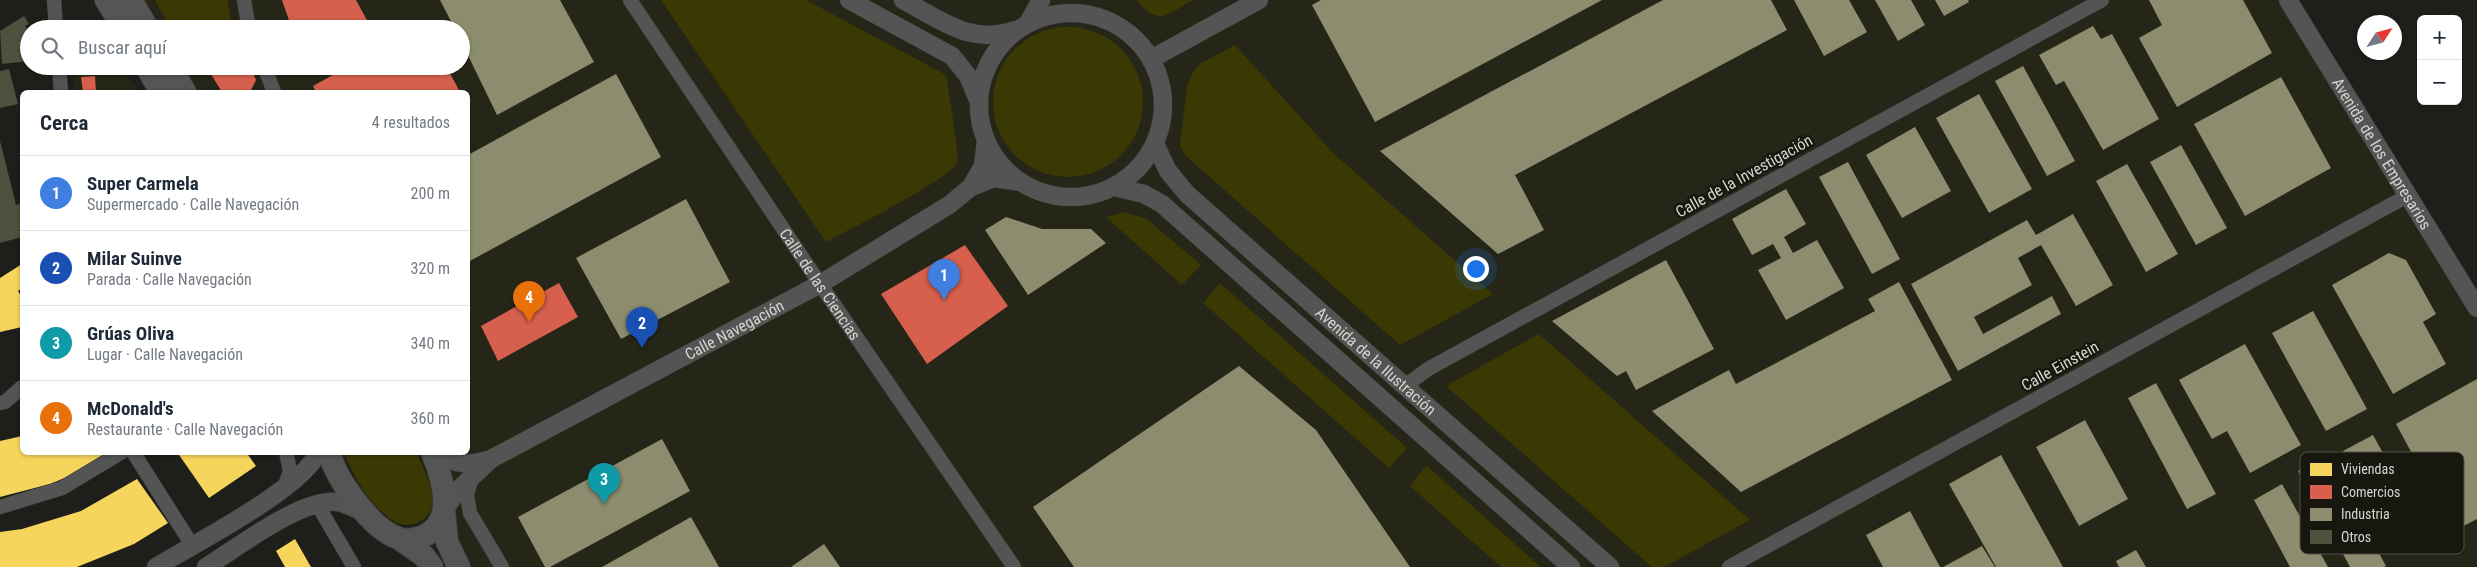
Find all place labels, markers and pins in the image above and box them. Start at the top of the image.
pin: 1 [928,259,960,300]
pin: 4 [513,281,545,322]
pin: 2 [626,307,658,348]
pin: 3 [588,463,620,504]

